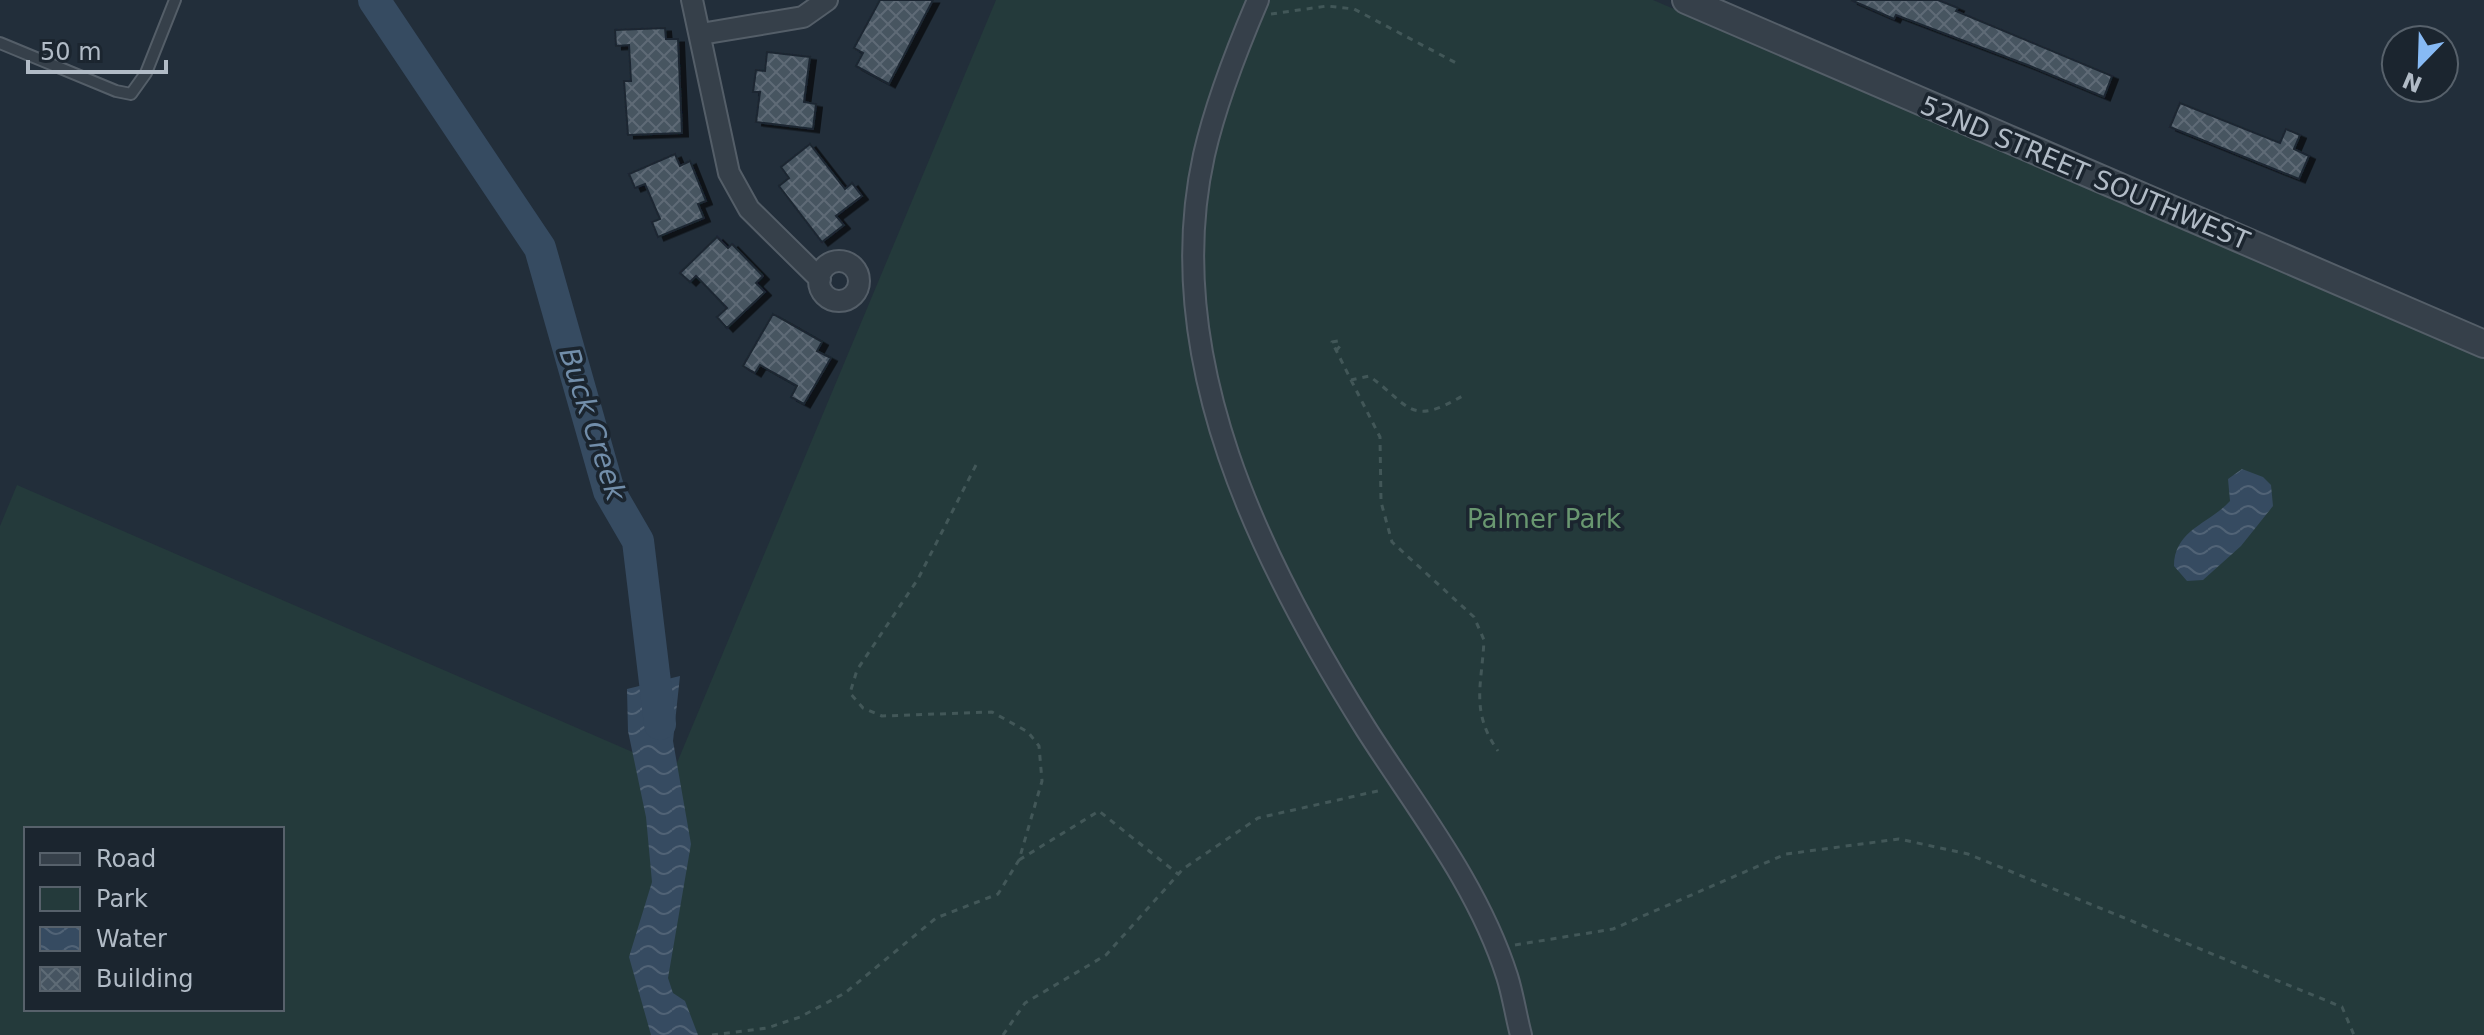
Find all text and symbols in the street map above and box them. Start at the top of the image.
scale bar [28,24,166,74]
north arrow [2380,24,2460,104]
text: 50 m [40,38,102,66]
text: N [2399,67,2426,97]
street label: 52ND STREET SOUTHWEST [1916,90,2254,256]
water label: Buck Creek [552,343,633,507]
park label: Palmer Park [1467,504,1621,534]
legend [24,827,284,1011]
text: Road [96,845,156,873]
text: Park [96,885,148,913]
text: Water [96,925,167,953]
text: Building [96,965,193,993]

